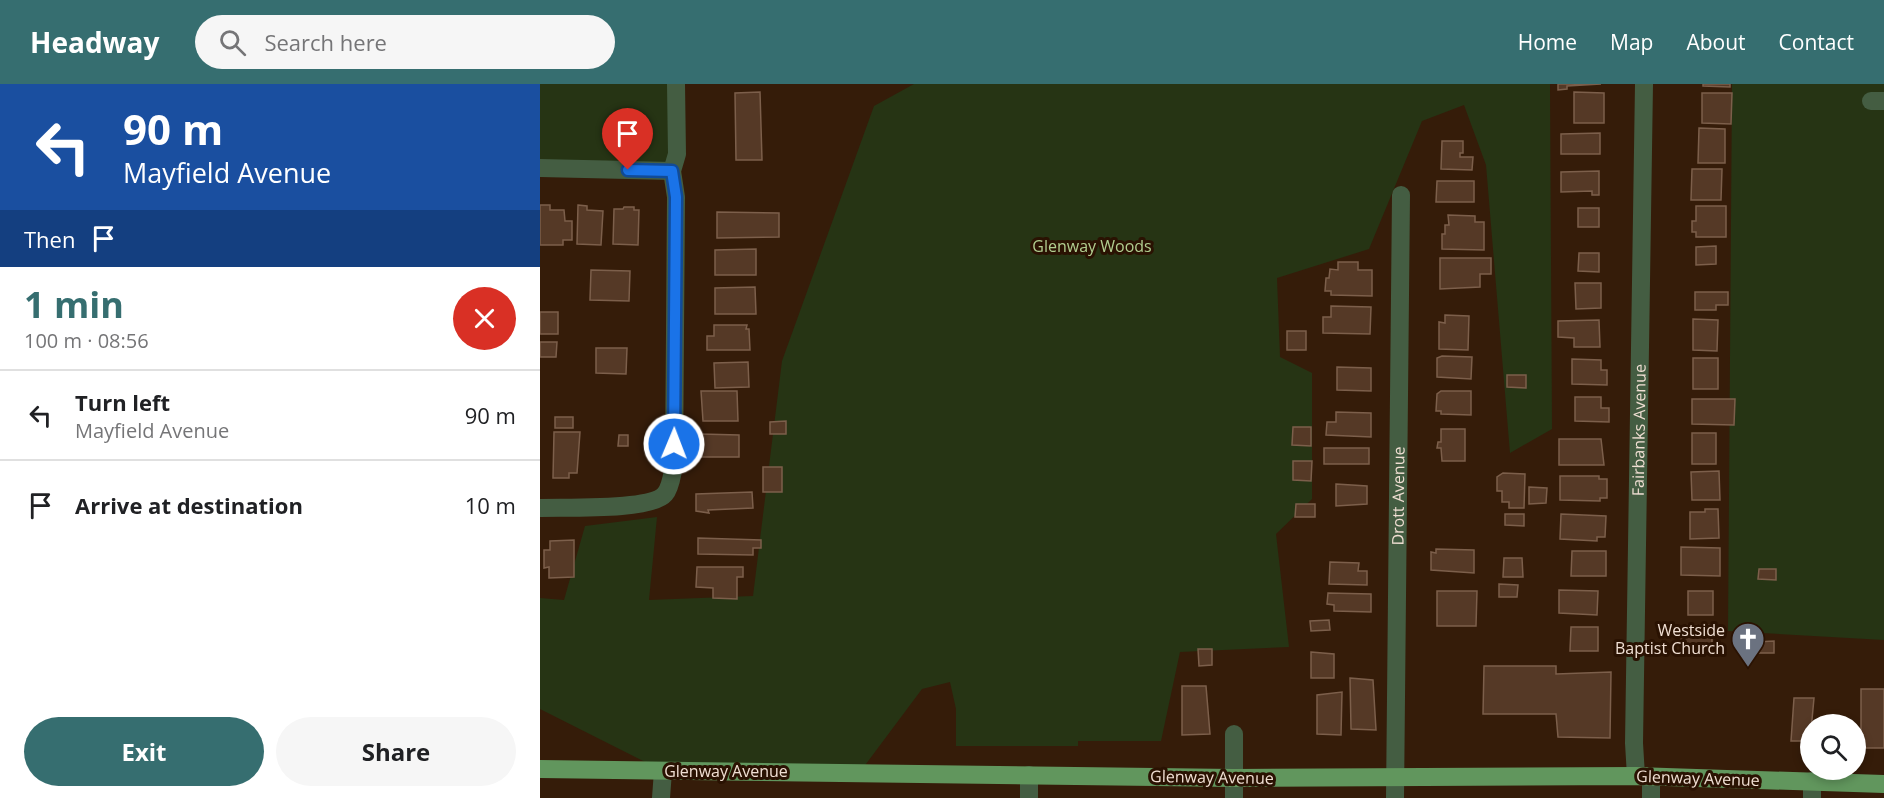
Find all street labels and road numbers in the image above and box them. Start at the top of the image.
street label: Fairbanks Avenue [1627,364,1651,496]
street label: Drott Avenue [1387,446,1409,546]
street label: Glenway Avenue [664,760,788,782]
street label: Glenway Avenue [1150,765,1274,789]
street label: Glenway Avenue [1636,765,1760,791]

